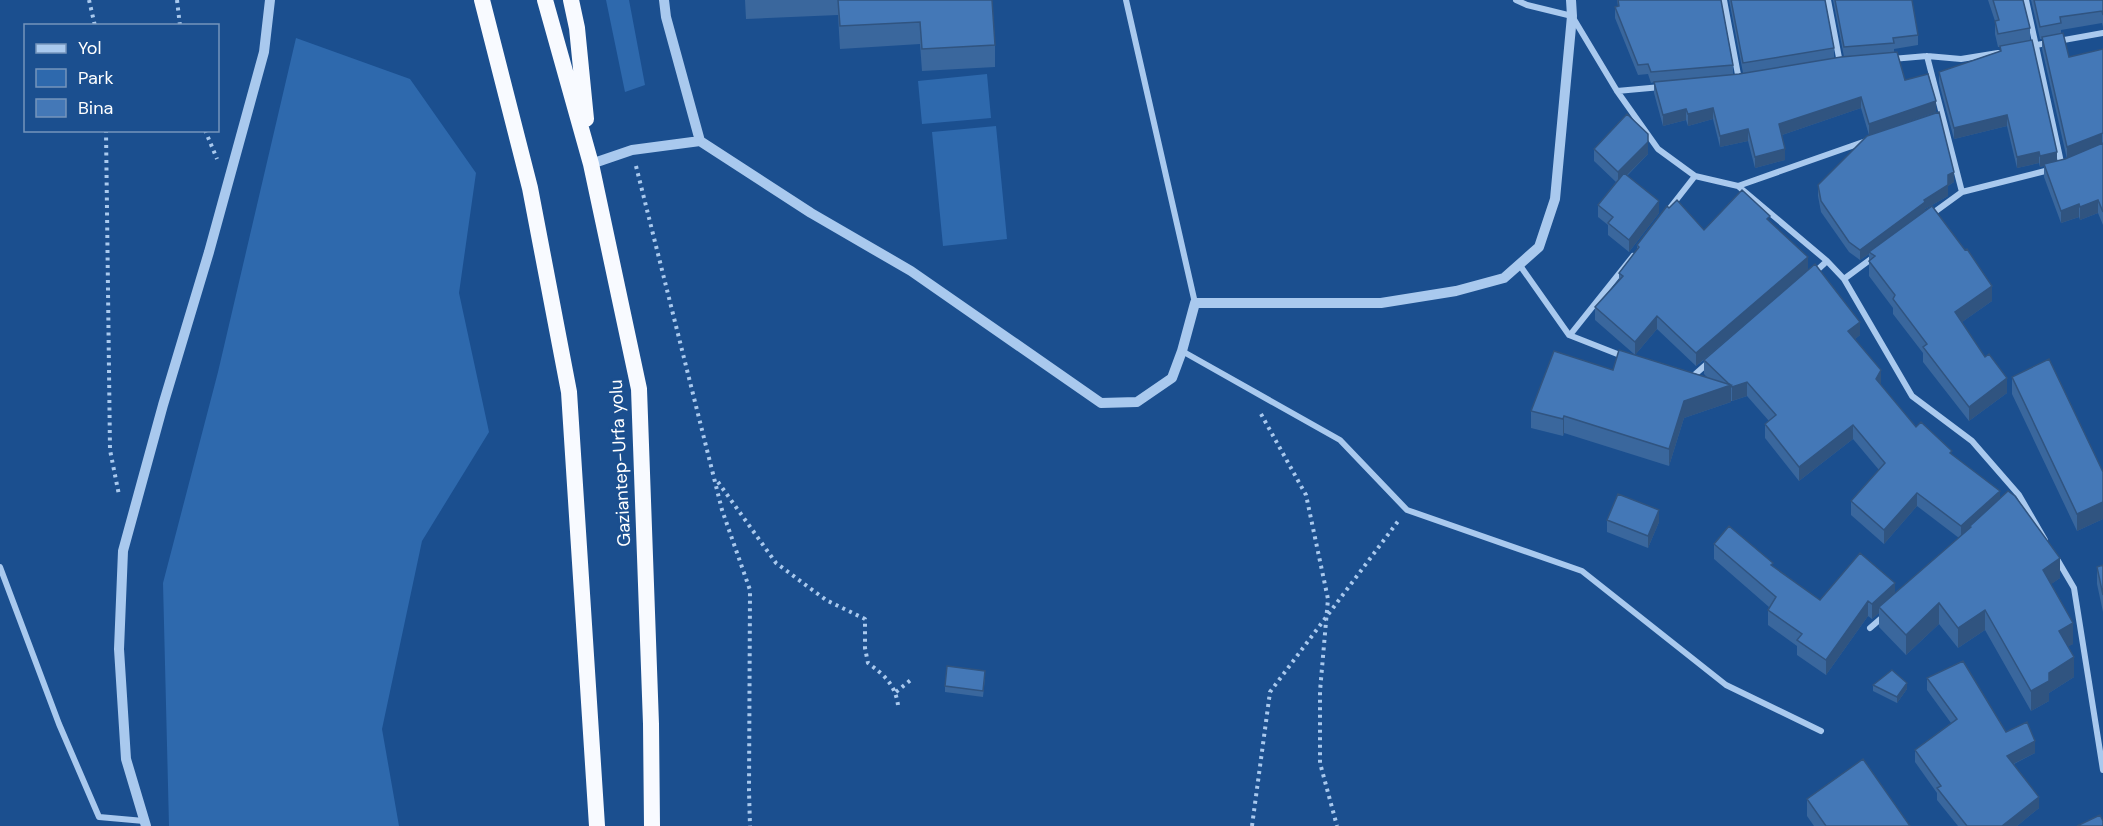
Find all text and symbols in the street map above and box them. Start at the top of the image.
legend [24,24,219,132]
text: Yol [78,36,102,60]
text: Park [78,66,114,90]
text: Bina [78,96,113,120]
street label: Gaziantep-Urfa yolu [604,379,636,547]

